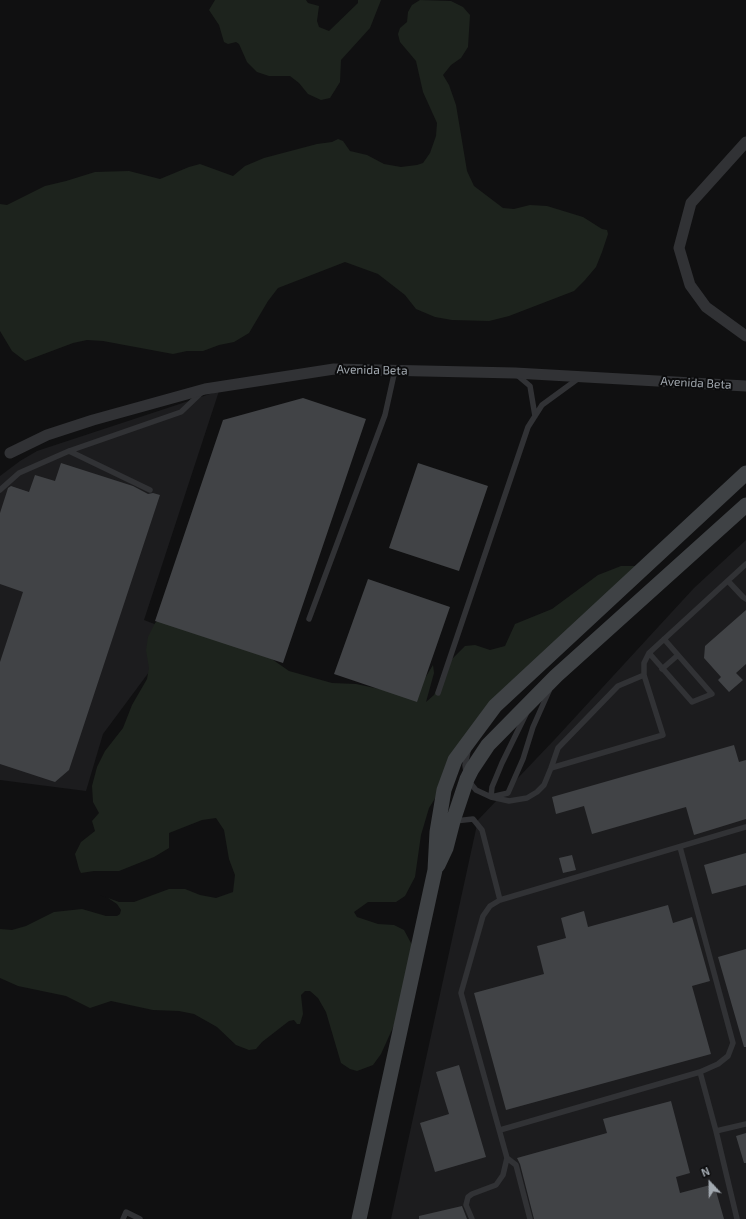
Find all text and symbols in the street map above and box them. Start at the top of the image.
street label: Avenida Beta [336,362,408,378]
street label: Avenida Beta [660,374,732,392]
north arrow [690,1163,730,1203]
text: N [699,1164,711,1179]

